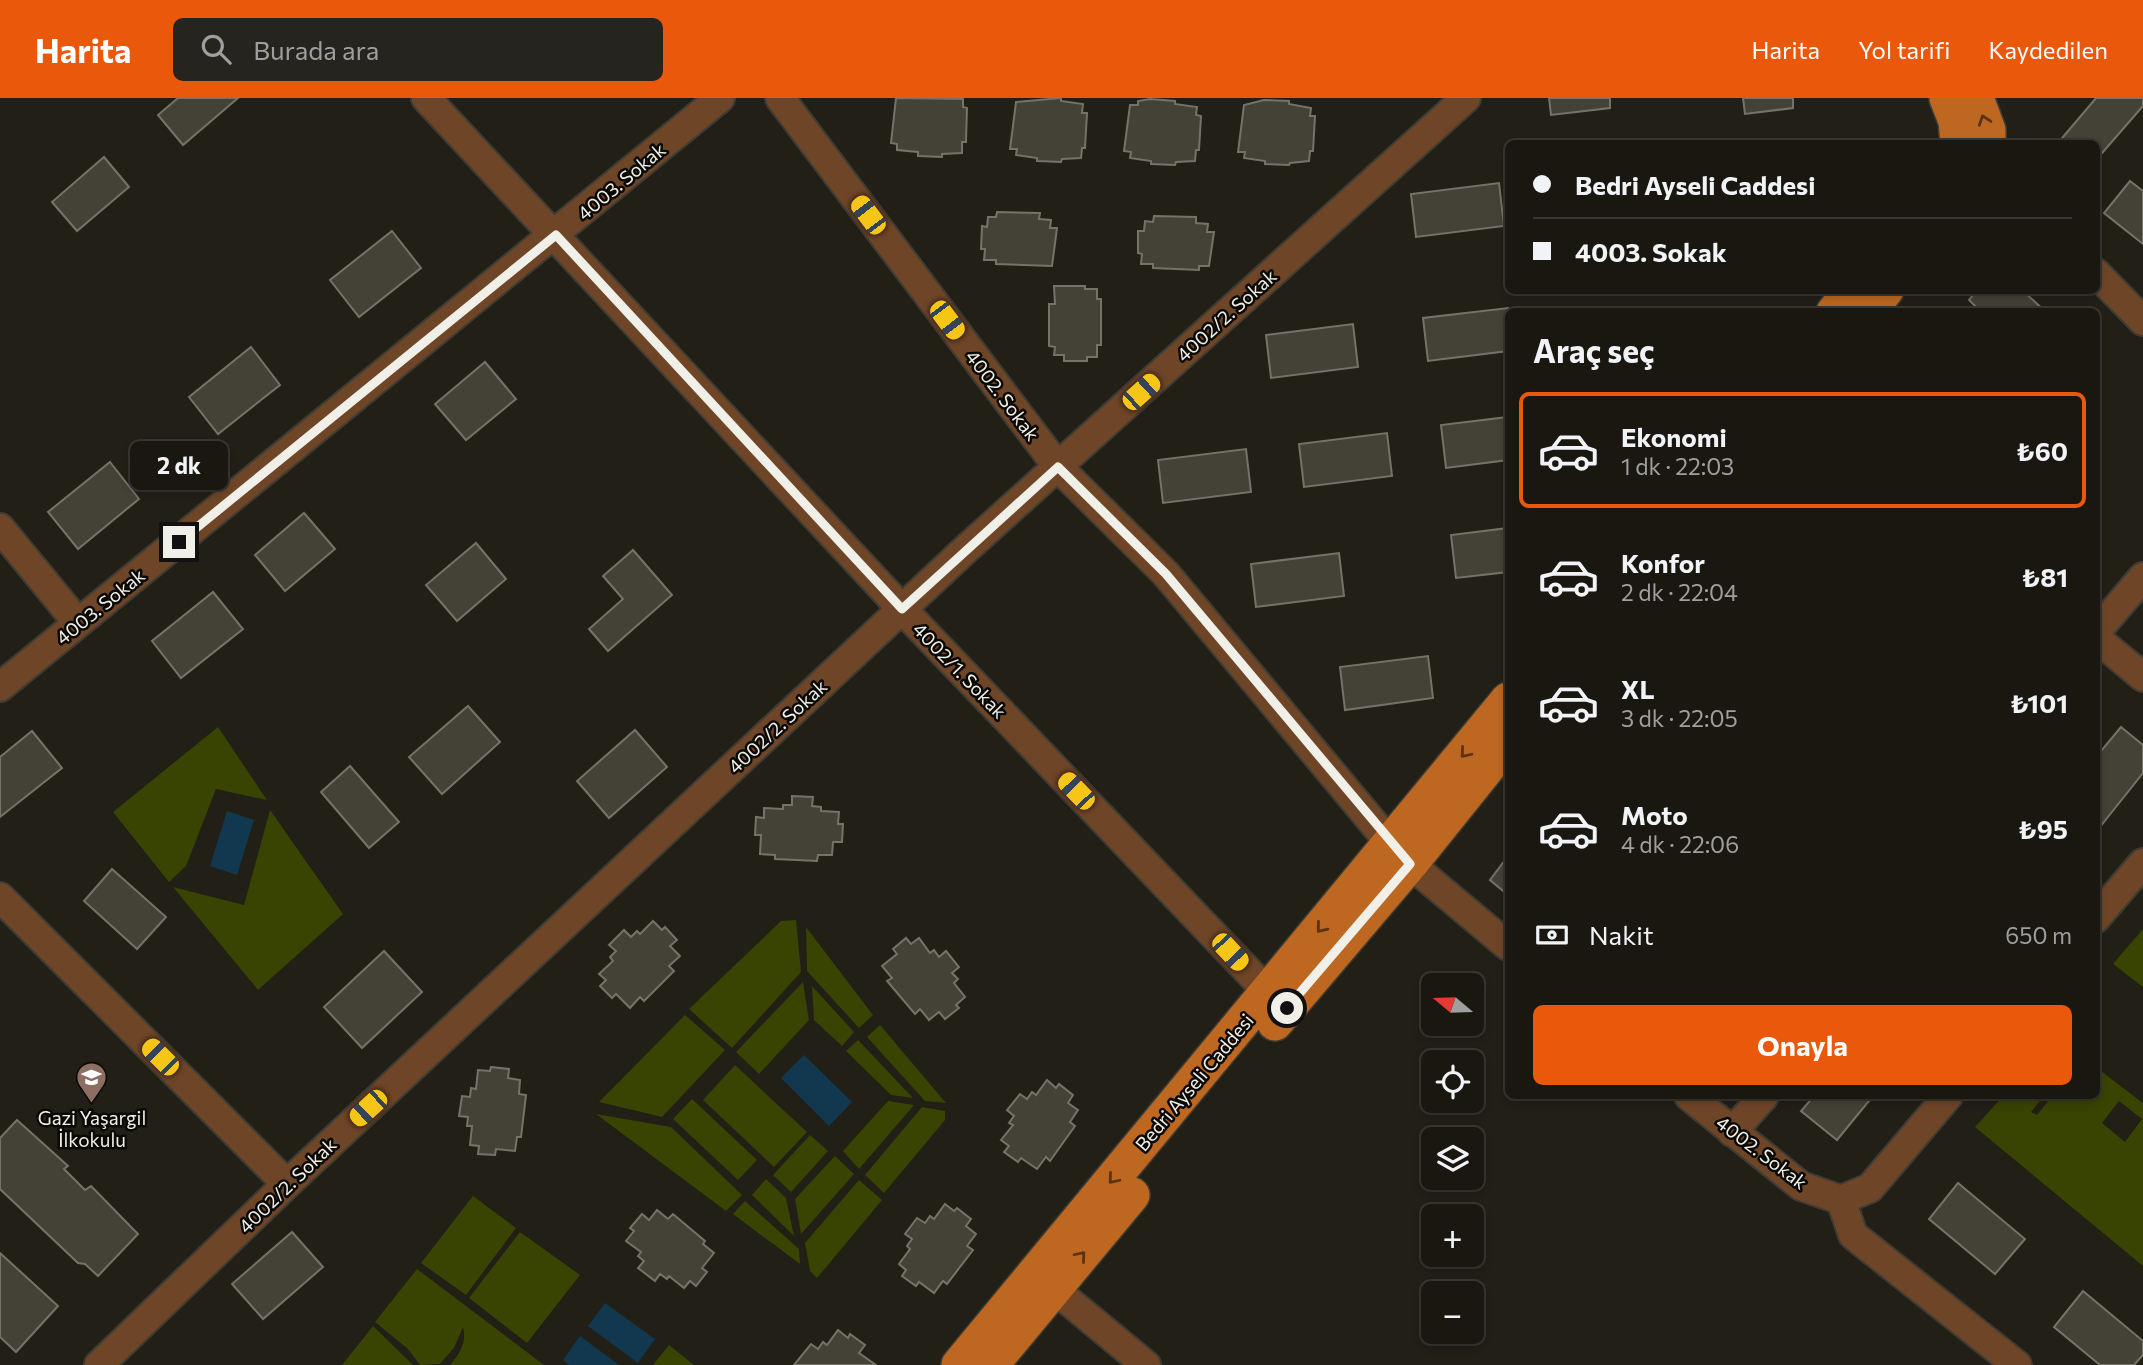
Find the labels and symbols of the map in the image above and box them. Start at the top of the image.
one-way arrow [1978,115,1993,127]
street label: 4003. Sokak [572,138,670,224]
car [847,192,890,238]
street label: 4002/2. Sokak [1171,264,1281,366]
car [926,297,969,343]
street label: 4002. Sokak [961,345,1045,445]
car [1119,370,1164,414]
callout: 2 dk [130,440,228,490]
route end [163,526,195,558]
street label: 4003. Sokak [51,563,149,649]
street label: 4002/1. Sokak [909,617,1011,723]
street label: 4002/2. Sokak [723,674,831,778]
one-way arrow [1461,744,1473,757]
car [1054,769,1099,813]
one-way arrow [1316,921,1329,933]
car [1208,929,1253,975]
north arrow [1421,973,1484,1036]
route start [1271,992,1303,1024]
street label: Bedri Ayseli Caddesi [1130,1009,1258,1155]
car [138,1035,183,1079]
school or university icon: Gazi Yaşargil İlkokulu [75,1061,109,1105]
car [346,1086,391,1130]
place label: Gazi Yaşargil İlkokulu [38,1106,146,1151]
street label: 4002. Sokak [1712,1110,1812,1194]
street label: 4002/2. Sokak [233,1133,341,1237]
one-way arrow [1109,1171,1121,1184]
one-way arrow [1073,1251,1086,1263]

